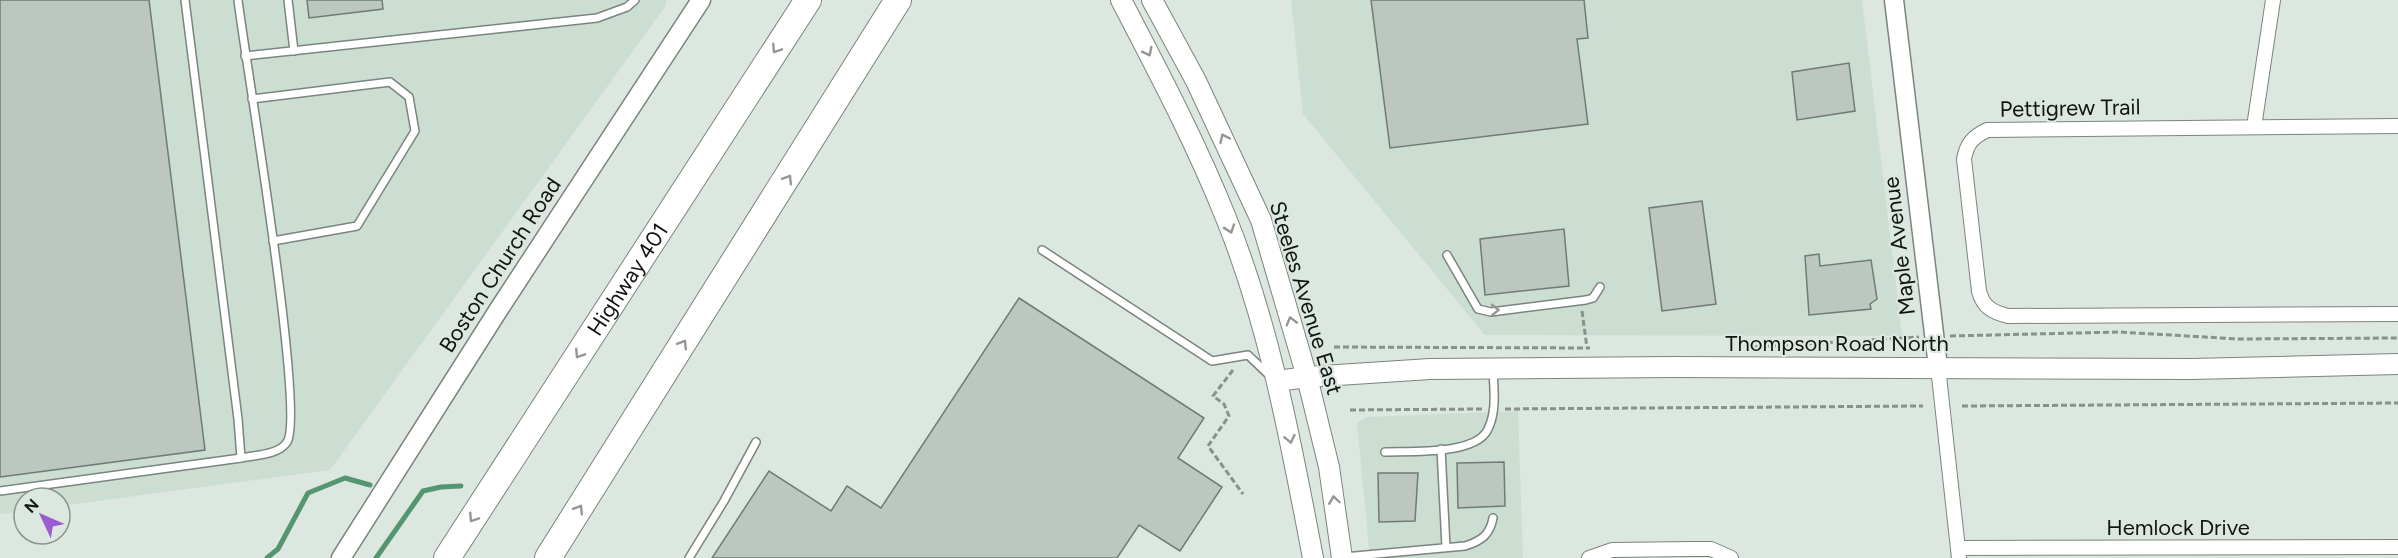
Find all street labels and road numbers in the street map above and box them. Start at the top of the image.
street label: Pettigrew Trail [1999,93,2141,123]
street label: Boston Church Road [433,172,567,358]
street label: Maple Avenue [1877,175,1921,317]
street label: Steeles Avenue East [1264,198,1348,398]
street label: Highway 401 [581,218,674,341]
street label: Thompson Road North [1725,330,1949,357]
street label: Hemlock Drive [2106,514,2250,541]

